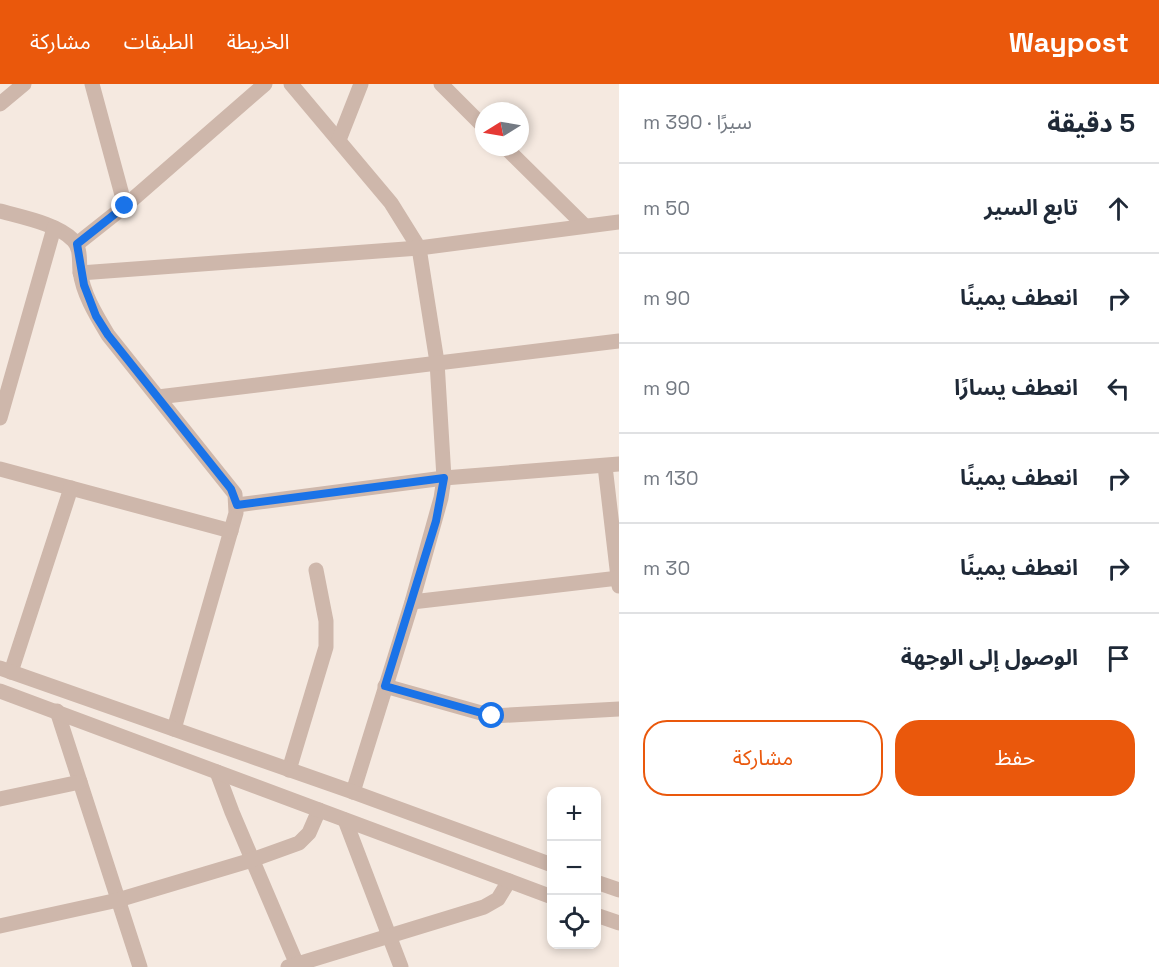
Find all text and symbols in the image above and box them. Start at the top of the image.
text: Waypost [1009,24,1129,60]
text: مشاركة [30,28,91,55]
text: الطبقات [124,28,194,55]
text: الخريطة [227,28,290,55]
north arrow [475,102,529,156]
text: 5 دقيقة [1047,106,1135,140]
text: سيرًا · 390 m [643,109,752,135]
route end [111,192,137,218]
icon: ahead [1102,192,1135,225]
text: تابع السير [984,193,1078,221]
text: 50 m [643,195,690,221]
icon: right [1102,282,1135,315]
text: انعطف يمينًا [960,283,1078,311]
text: 90 m [643,285,690,311]
icon: left [1102,372,1135,405]
text: انعطف يسارًا [954,373,1078,401]
text: 90 m [643,375,690,401]
icon: right [1102,462,1135,495]
text: انعطف يمينًا [960,463,1078,491]
text: 130 m [643,465,699,491]
icon: right [1102,552,1135,585]
text: انعطف يمينًا [960,553,1078,581]
text: 30 m [643,555,690,581]
icon: arrive [1102,642,1135,675]
text: الوصول إلى الوجهة [901,643,1078,671]
route start [478,702,504,728]
button: مشاركة [643,720,883,796]
button: حفظ [895,720,1135,796]
map controls [547,787,601,949]
button: + [547,787,601,841]
button: − [547,841,601,895]
button: locate [547,895,601,949]

